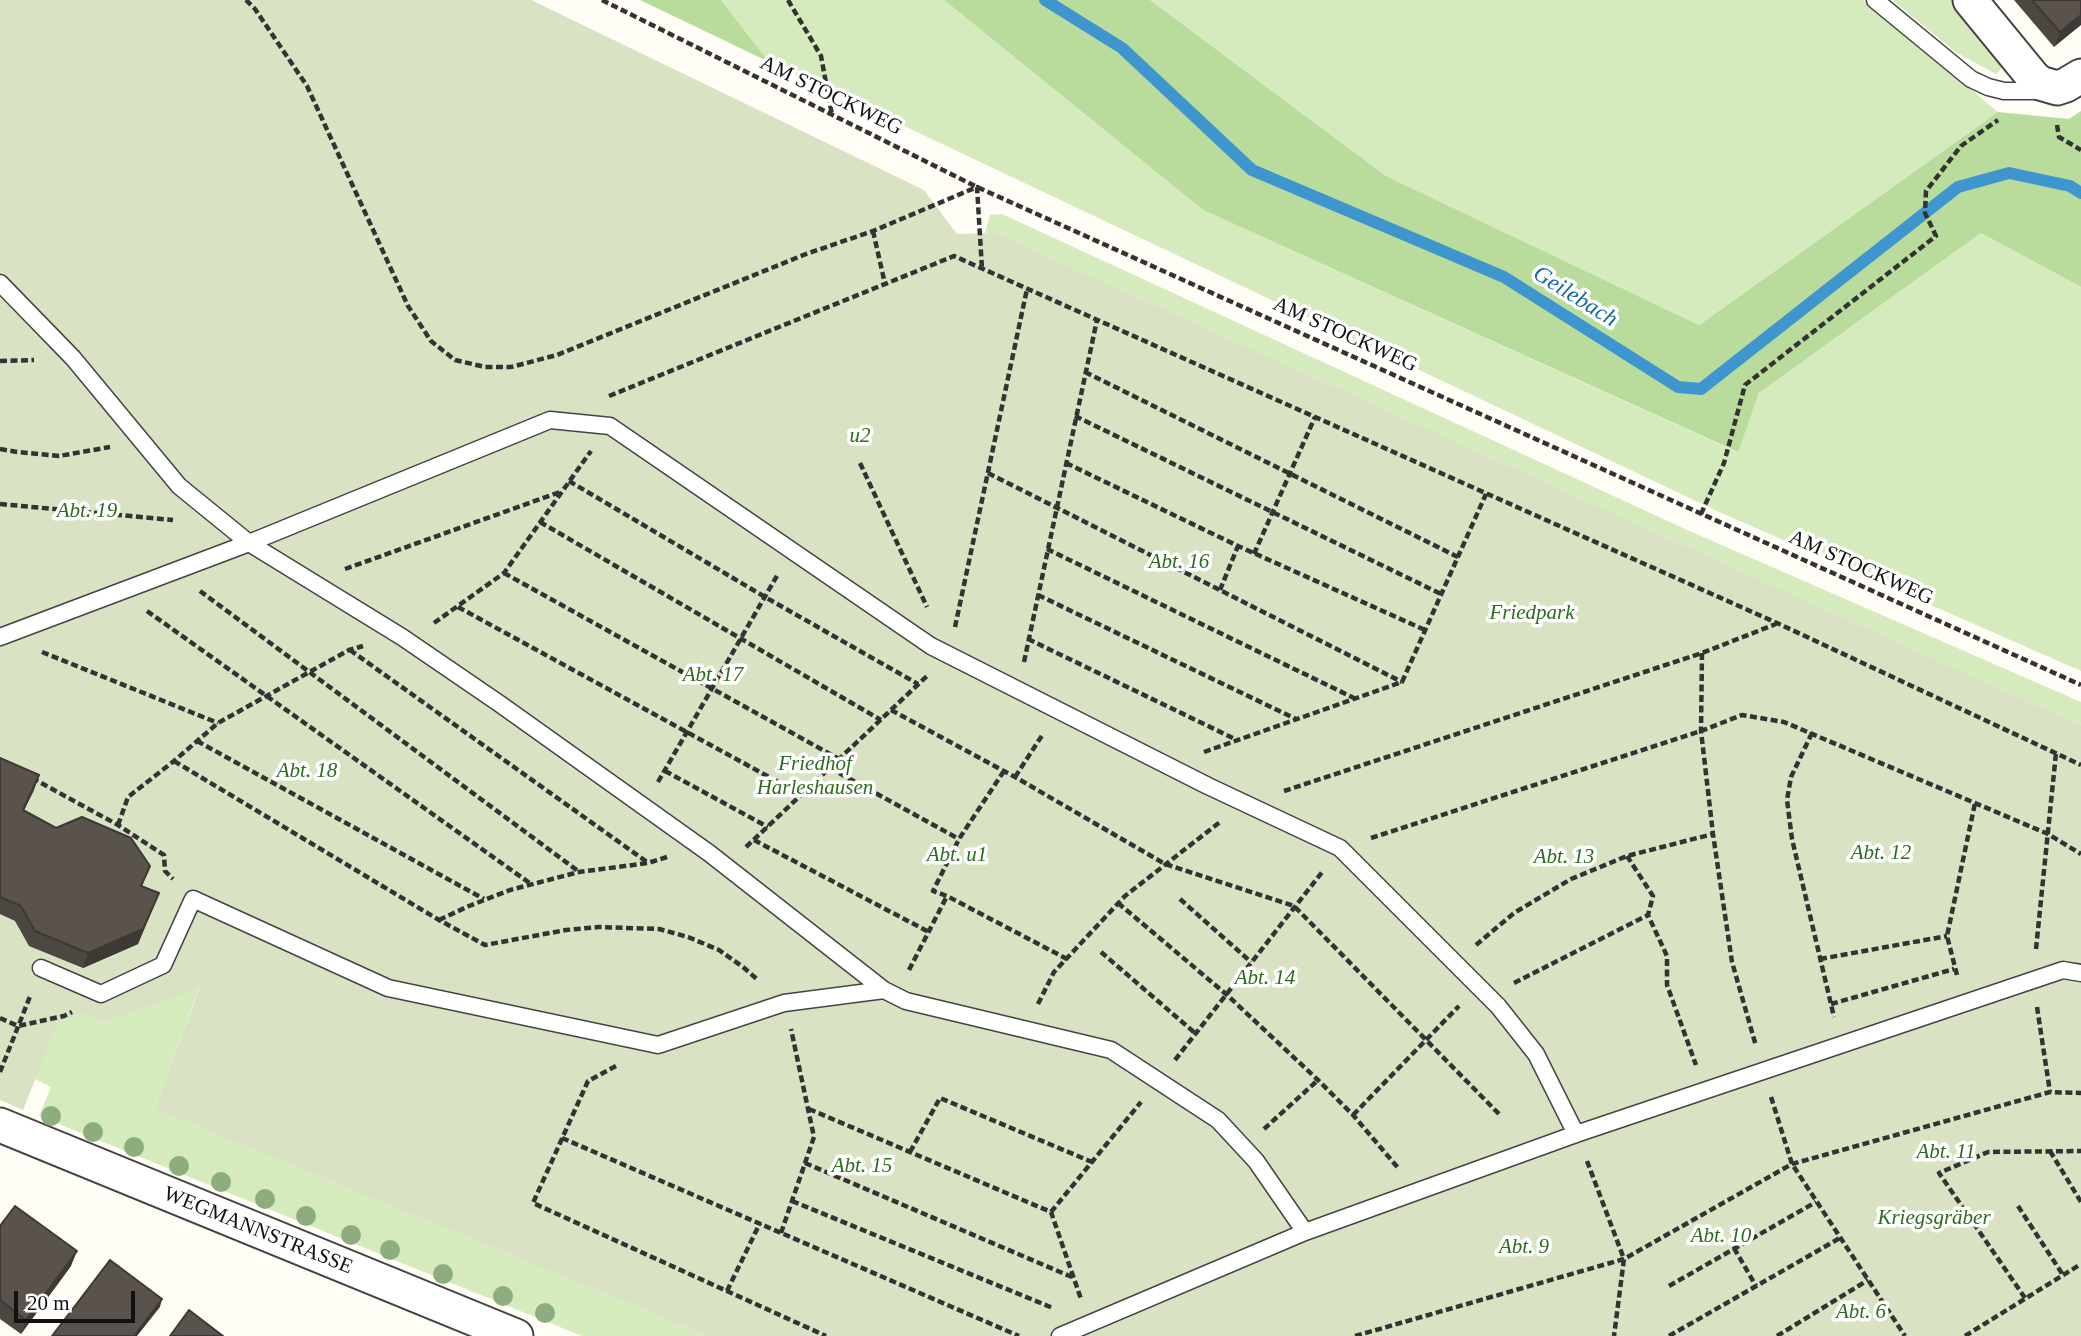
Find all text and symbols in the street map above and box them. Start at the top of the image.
street label: AM STOCKWEG [756,51,906,141]
water label: Geilebach [1528,260,1622,334]
street label: AM STOCKWEG [1269,292,1421,378]
park label: u2 [850,423,870,449]
park label: Abt. 19 [57,498,117,524]
street label: AM STOCKWEG [1785,525,1937,611]
park label: Abt. 16 [1149,549,1209,575]
park label: Friedpark [1489,600,1575,626]
park label: Abt. 17 [683,662,743,688]
park label: Friedhof Harleshausen [757,751,873,801]
park label: Abt. 18 [277,758,337,784]
park label: Abt. 12 [1851,840,1911,866]
park label: Abt. u1 [927,842,987,868]
park label: Abt. 13 [1534,844,1594,870]
park label: Abt. 14 [1235,965,1295,991]
park label: Abt. 11 [1916,1139,1976,1165]
park label: Abt. 15 [832,1153,892,1179]
street label: WEGMANNSTRASSE [160,1182,356,1280]
park label: Kriegsgräber [1877,1205,1991,1231]
park label: Abt. 10 [1691,1223,1751,1249]
park label: Abt. 9 [1499,1234,1549,1260]
scale bar [18,1276,138,1320]
text: 20 m [27,1291,70,1315]
park label: Abt. 6 [1836,1299,1886,1325]

